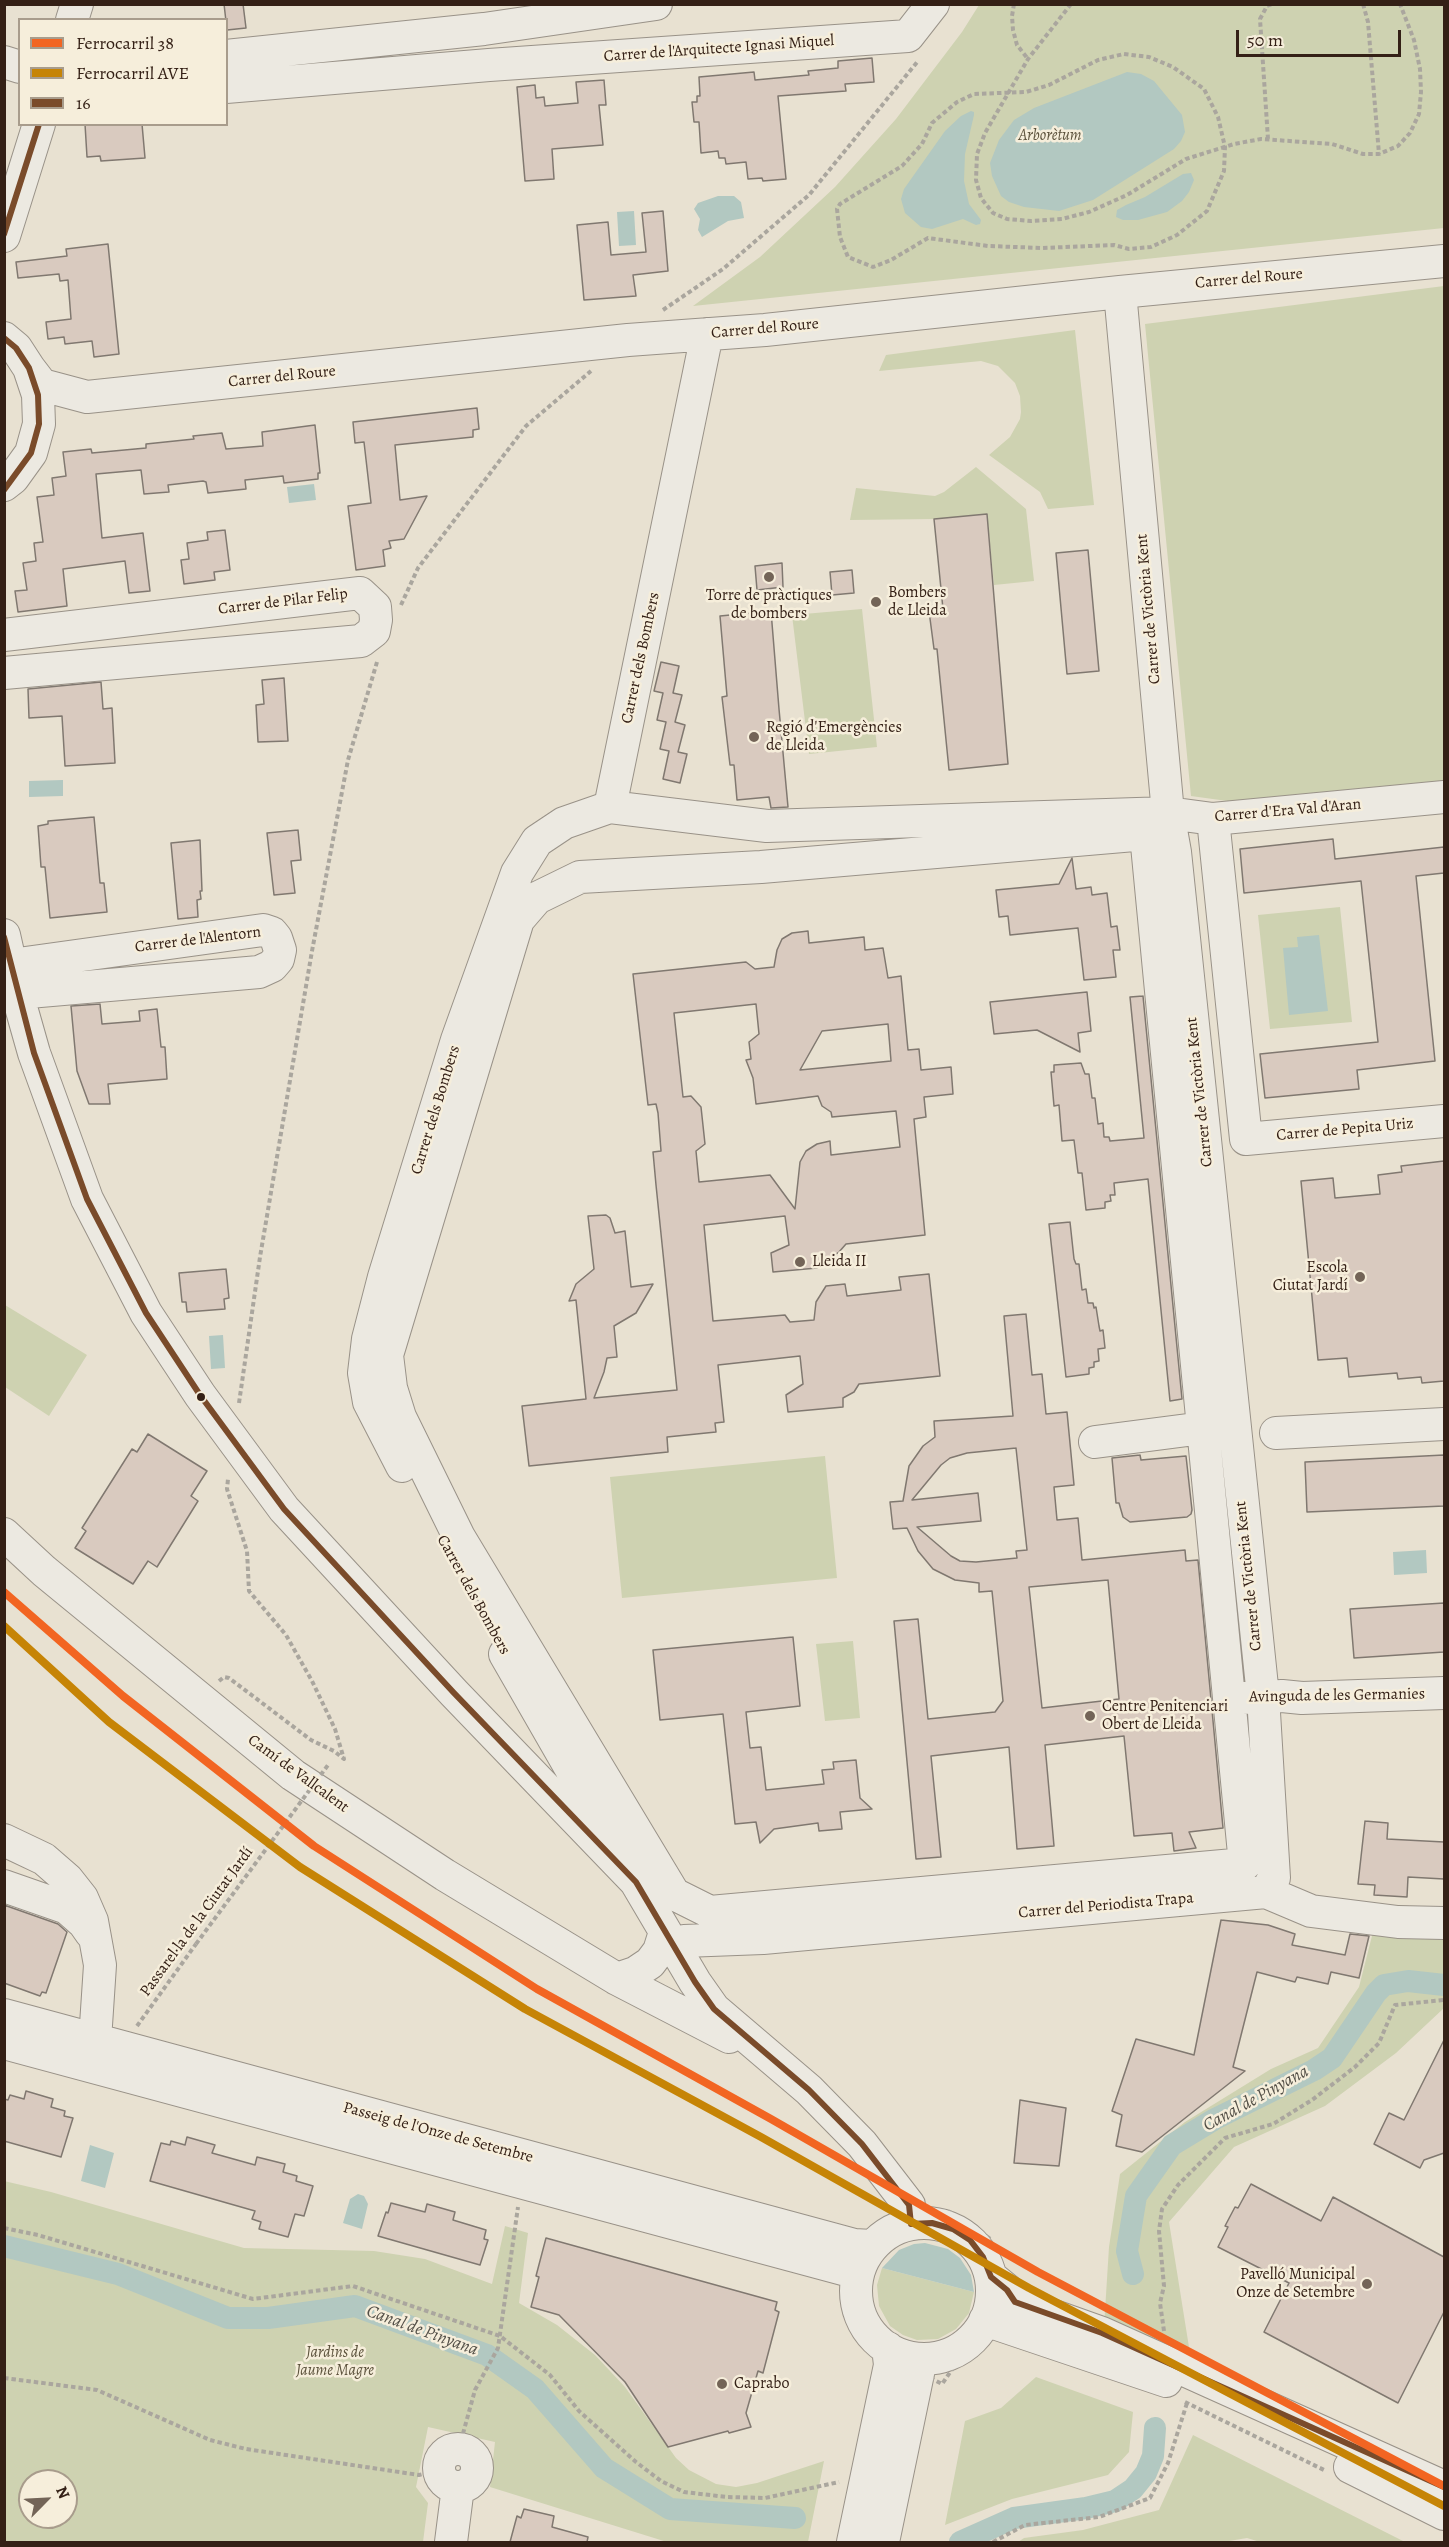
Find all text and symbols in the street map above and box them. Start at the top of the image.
legend [18,18,228,126]
scale bar [1239,18,1404,56]
text: 50 m [1247,28,1283,52]
text: Ferrocarril 38 [76,31,174,55]
street label: Carrer de l'Arquitecte Ignasi Miquel [603,31,835,67]
text: Ferrocarril AVE [76,61,189,85]
text: 16 [76,91,90,115]
park label: Arborètum [1018,126,1082,146]
street label: Carrer del Roure [1194,265,1304,293]
street label: Carrer del Roure [710,315,820,343]
street label: Carrer del Roure [227,362,337,392]
street label: Carrer de Victòria Kent [1133,533,1165,685]
marker: Torre de pràctiques de bombers [762,570,776,584]
place label: Bombers de Lleida [888,583,947,621]
street label: Carrer de Pilar Felip [217,585,349,619]
place label: Torre de pràctiques de bombers [706,586,832,624]
street label: Carrer dels Bombers [618,591,664,725]
marker: Bombers de Lleida [869,595,883,609]
place label: Regió d'Emergències de Lleida [766,718,902,756]
marker: Regió d'Emergències de Lleida [747,730,761,744]
street label: Carrer d'Era Val d'Aran [1214,795,1362,827]
street label: Carrer de l'Alentorn [134,923,262,957]
street label: Carrer de Victòria Kent [1183,1016,1217,1168]
street label: Carrer dels Bombers [407,1043,465,1177]
street label: Carrer de Pepita Uriz [1276,1114,1414,1146]
place label: Lleida II [812,1252,866,1272]
marker: Lleida II [793,1255,807,1269]
place label: Escola Ciutat Jardí [1273,1258,1348,1296]
marker: Escola Ciutat Jardí [1353,1270,1367,1284]
unlabelled marker [195,1391,207,1403]
street label: Carrer de Victòria Kent [1232,1500,1266,1652]
street label: Carrer dels Bombers [432,1532,514,1658]
street label: Avinguda de les Germanies [1249,1685,1425,1707]
place label: Centre Penitenciari Obert de Lleida [1102,1697,1228,1735]
marker: Centre Penitenciari Obert de Lleida [1083,1709,1097,1723]
street label: Camí de Vallcalent [244,1731,352,1817]
street label: Passarel·la de la Ciutat Jardí [136,1843,258,2001]
street label: Carrer del Periodista Trapa [1018,1889,1194,1923]
water label: Canal de Pinyana [1200,2061,1312,2137]
street label: Passeig de l'Onze de Setembre [341,2098,535,2168]
place label: Pavelló Municipal Onze de Setembre [1236,2265,1355,2303]
marker: Pavelló Municipal Onze de Setembre [1360,2277,1374,2291]
water label: Canal de Pinyana [363,2301,481,2361]
park label: Jardins de Jaume Magre [296,2343,374,2381]
place label: Caprabo [734,2374,789,2394]
marker: Caprabo [715,2377,729,2391]
north arrow [18,2469,78,2529]
text: N [50,2483,75,2502]

